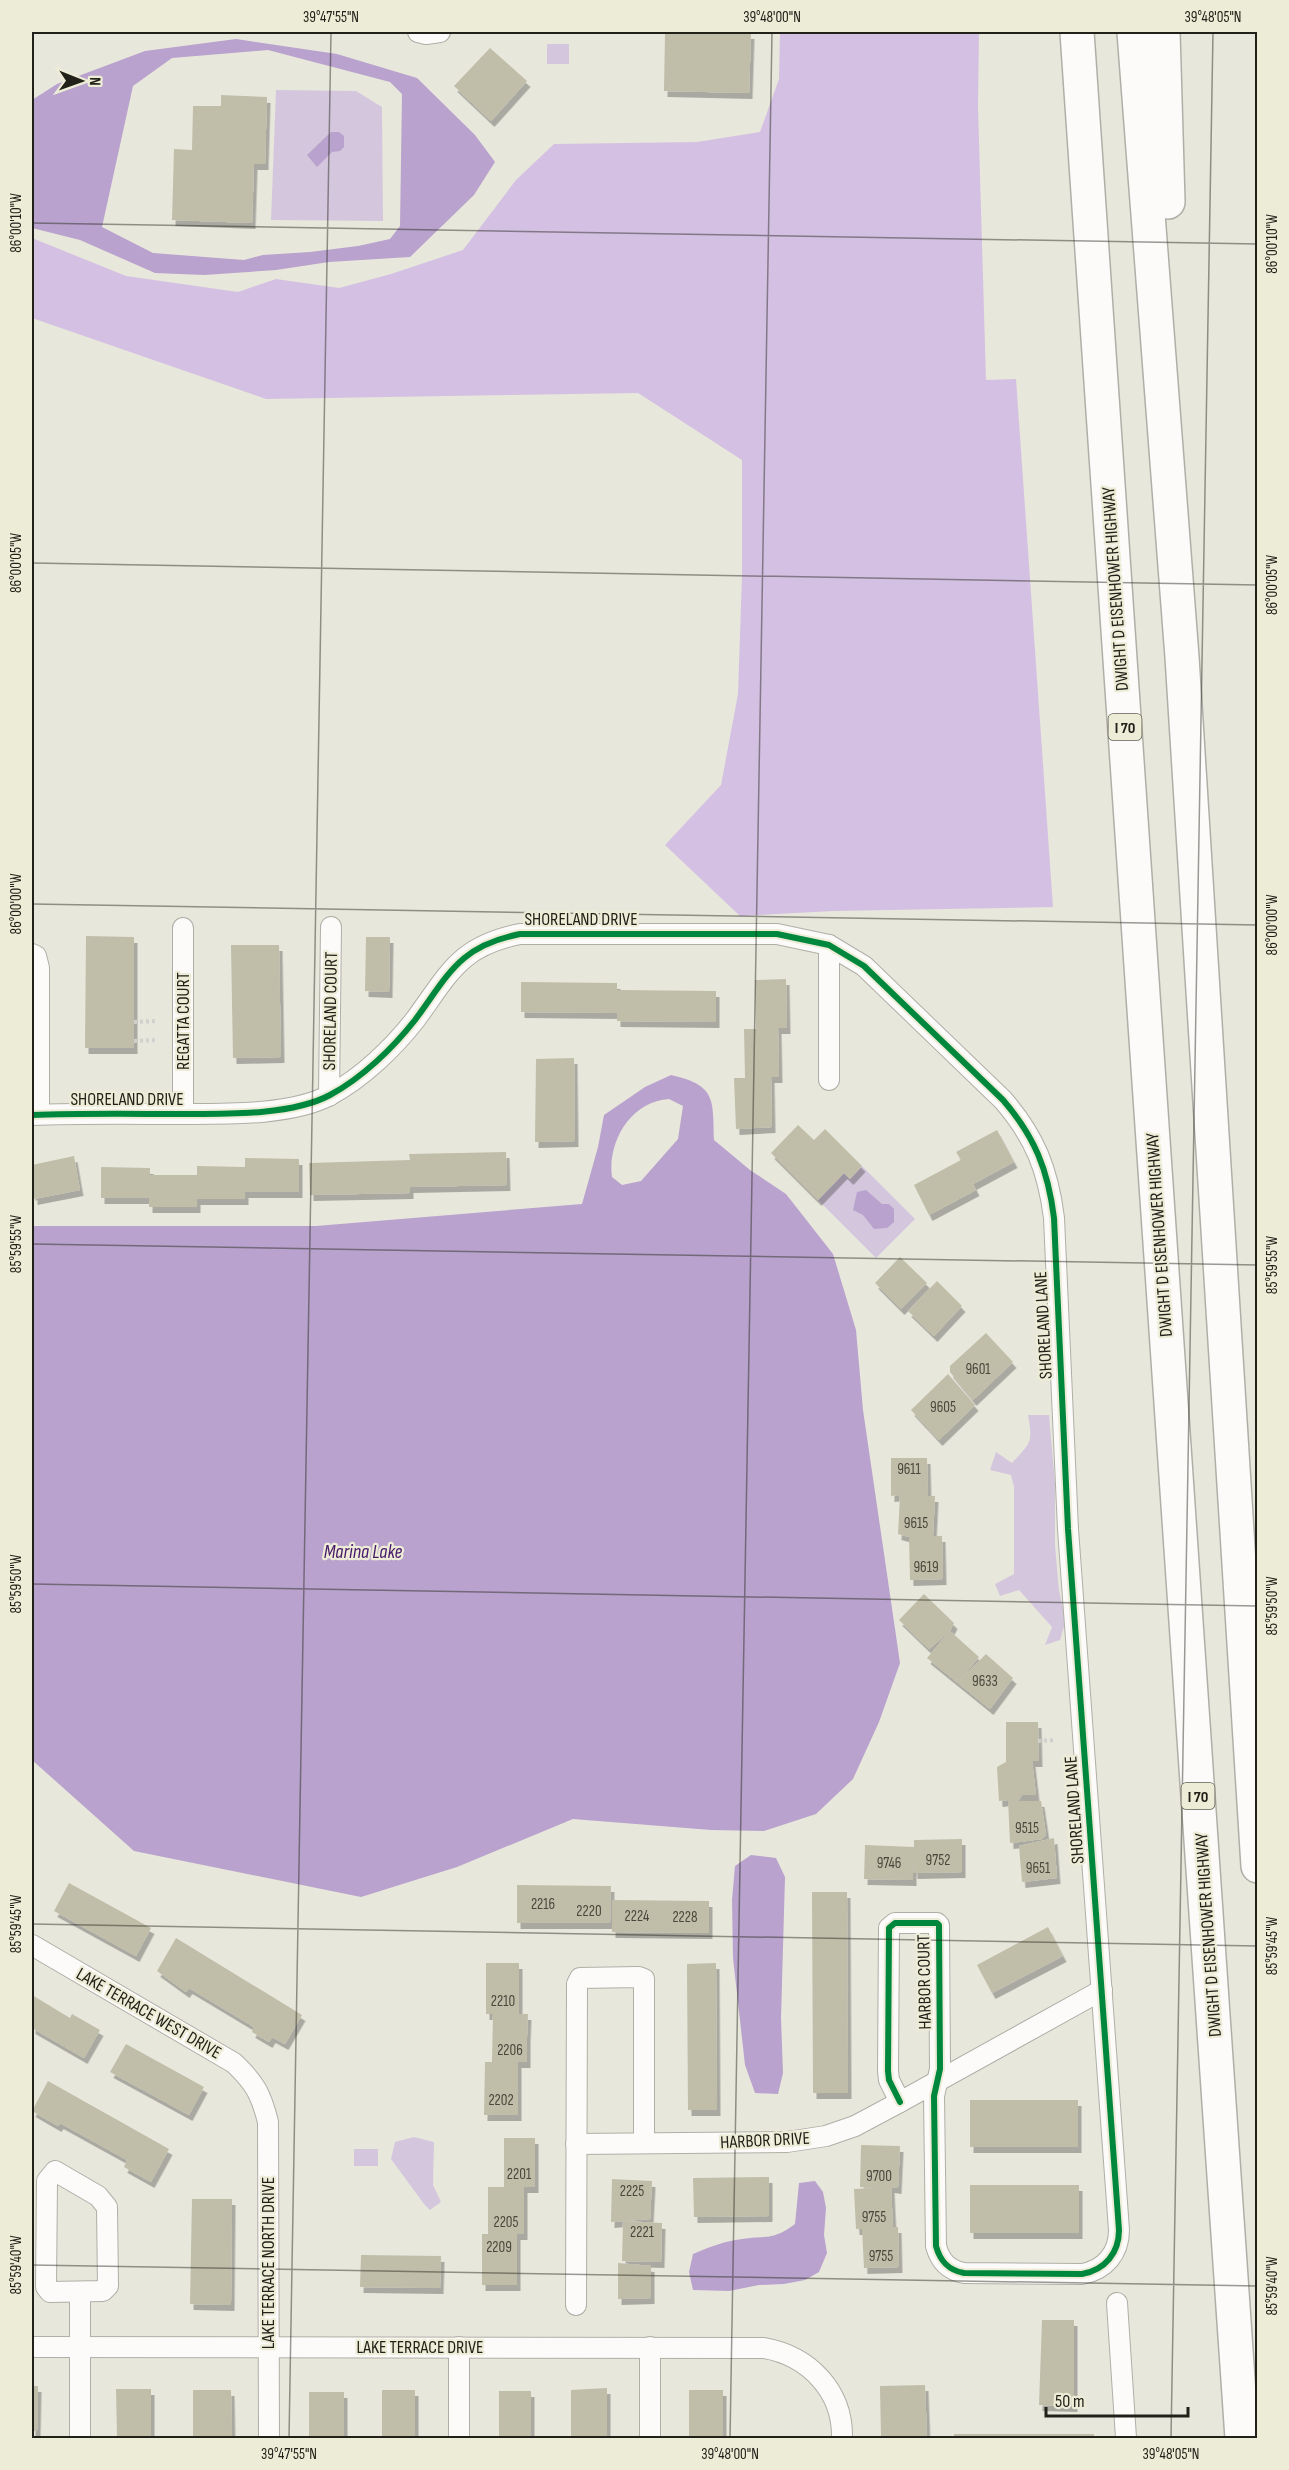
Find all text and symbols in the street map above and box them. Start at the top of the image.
text: 39°47'55"N [303,8,359,27]
text: 39°48'00"N [743,8,801,27]
text: 39°48'05"N [1185,8,1241,27]
north arrow [51,51,111,111]
text: N [85,77,104,86]
text: 86°00'10"W [7,193,26,253]
text: 86°00'10"W [1263,214,1282,274]
street label: DWIGHT D EISENHOWER HIGHWAY [1098,486,1133,692]
text: 86°00'05"W [7,533,26,593]
text: 86°00'05"W [1263,555,1282,615]
road number: I 70 [1108,714,1142,740]
text: 86°00'00"W [7,873,26,934]
text: 86°00'00"W [1263,894,1282,955]
street label: SHORELAND DRIVE [524,909,638,930]
street label: SHORELAND COURT [319,951,342,1071]
street label: REGATTA COURT [173,972,194,1070]
street label: SHORELAND DRIVE [70,1089,184,1110]
street label: DWIGHT D EISENHOWER HIGHWAY [1142,1132,1177,1338]
text: 85°59'55"W [7,1215,26,1273]
text: 85°59'55"W [1263,1236,1282,1294]
street label: SHORELAND LANE [1030,1270,1057,1379]
house number: 9601 [965,1360,991,1379]
house number: 9605 [930,1398,956,1417]
house number: 9611 [897,1460,922,1479]
house number: 9615 [904,1514,928,1533]
water label: Marina Lake [324,1540,403,1564]
text: 85°59'50"W [7,1554,26,1613]
house number: 9619 [913,1558,939,1577]
text: 85°59'50"W [1263,1576,1282,1635]
house number: 9633 [972,1672,998,1691]
street label: SHORELAND LANE [1060,1755,1089,1865]
road number: I 70 [1182,1783,1214,1809]
house number: 9515 [1015,1819,1039,1838]
street label: DWIGHT D EISENHOWER HIGHWAY [1191,1832,1226,2038]
house number: 9752 [926,1851,950,1870]
house number: 9746 [877,1854,901,1873]
house number: 9651 [1026,1859,1051,1878]
text: 85°59'45"W [7,1894,26,1953]
house number: 2216 [531,1895,555,1914]
house number: 2220 [576,1902,602,1921]
house number: 2224 [625,1907,649,1926]
house number: 2228 [672,1908,698,1927]
text: 85°59'45"W [1263,1916,1282,1975]
street label: HARBOR COURT [913,1934,936,2030]
street label: LAKE TERRACE WEST DRIVE [73,1963,225,2063]
house number: 2210 [491,1992,515,2011]
house number: 2206 [497,2041,523,2060]
house number: 2202 [488,2091,514,2110]
street label: HARBOR DRIVE [720,2128,810,2153]
house number: 2201 [507,2165,532,2184]
house number: 9700 [866,2167,892,2186]
street label: LAKE TERRACE NORTH DRIVE [258,2177,279,2349]
house number: 2225 [620,2182,644,2201]
house number: 9755 [862,2208,886,2227]
house number: 2205 [493,2213,519,2232]
house number: 2221 [630,2223,655,2242]
text: 85°59'40"W [7,2235,26,2295]
house number: 2209 [486,2238,512,2257]
house number: 9755 [869,2247,893,2266]
text: 85°59'40"W [1263,2256,1282,2316]
street label: LAKE TERRACE DRIVE [357,2337,484,2358]
scale bar [1046,2380,1188,2418]
text: 50 m [1055,2391,1085,2412]
text: 39°47'55"N [261,2445,317,2464]
text: 39°48'00"N [701,2445,759,2464]
text: 39°48'05"N [1143,2445,1199,2464]

